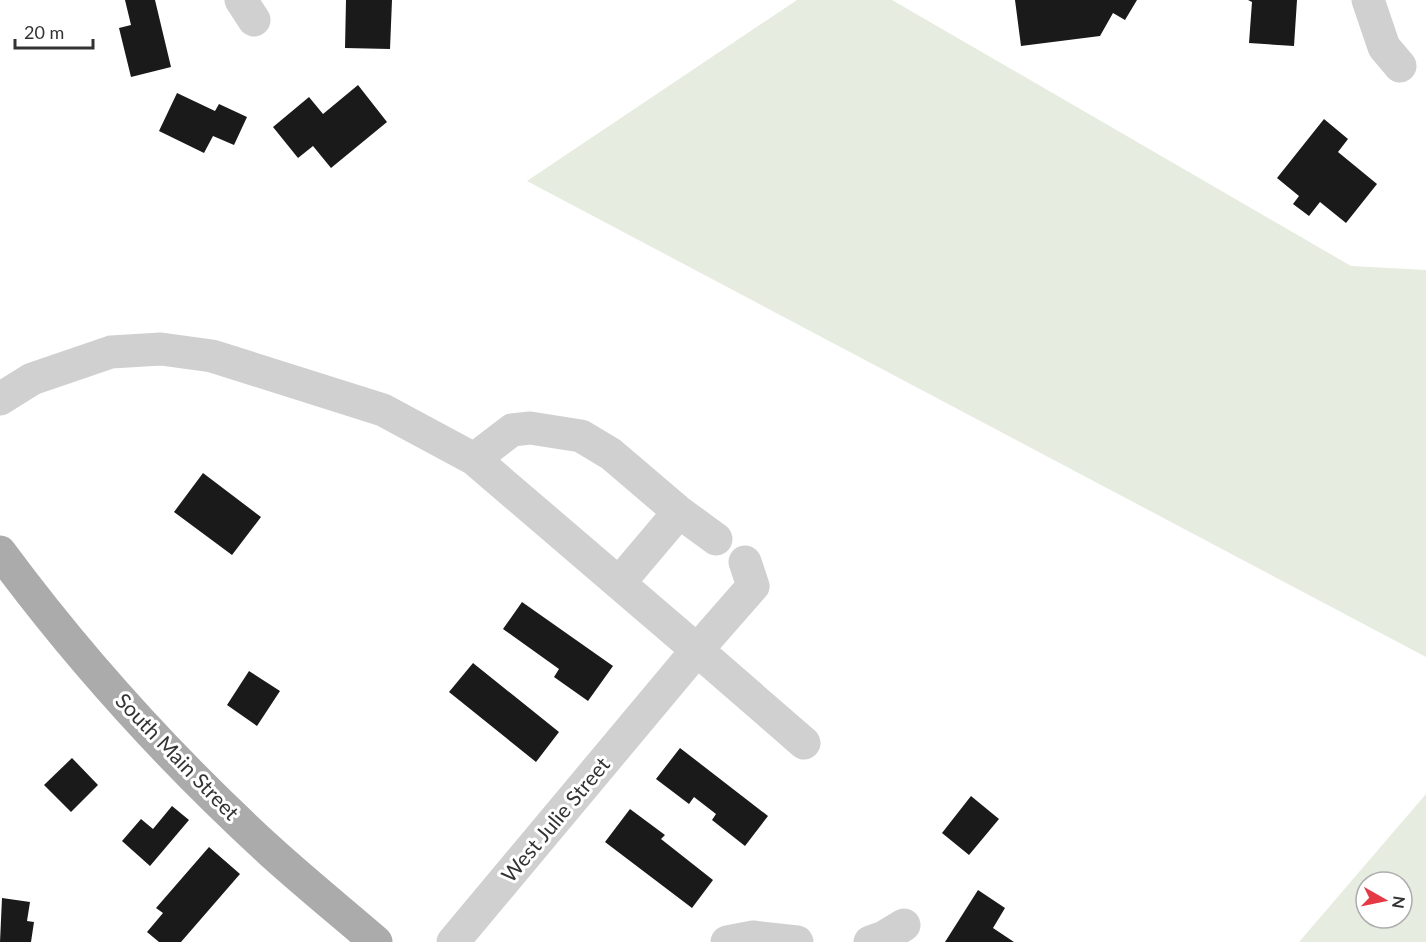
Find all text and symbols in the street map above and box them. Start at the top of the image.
scale bar [15,12,93,50]
text: 20 m [24,21,64,43]
street label: South Main Street [111,687,245,825]
street label: West Julie Street [495,751,615,886]
north arrow [1354,870,1414,930]
text: N [1389,895,1410,910]

